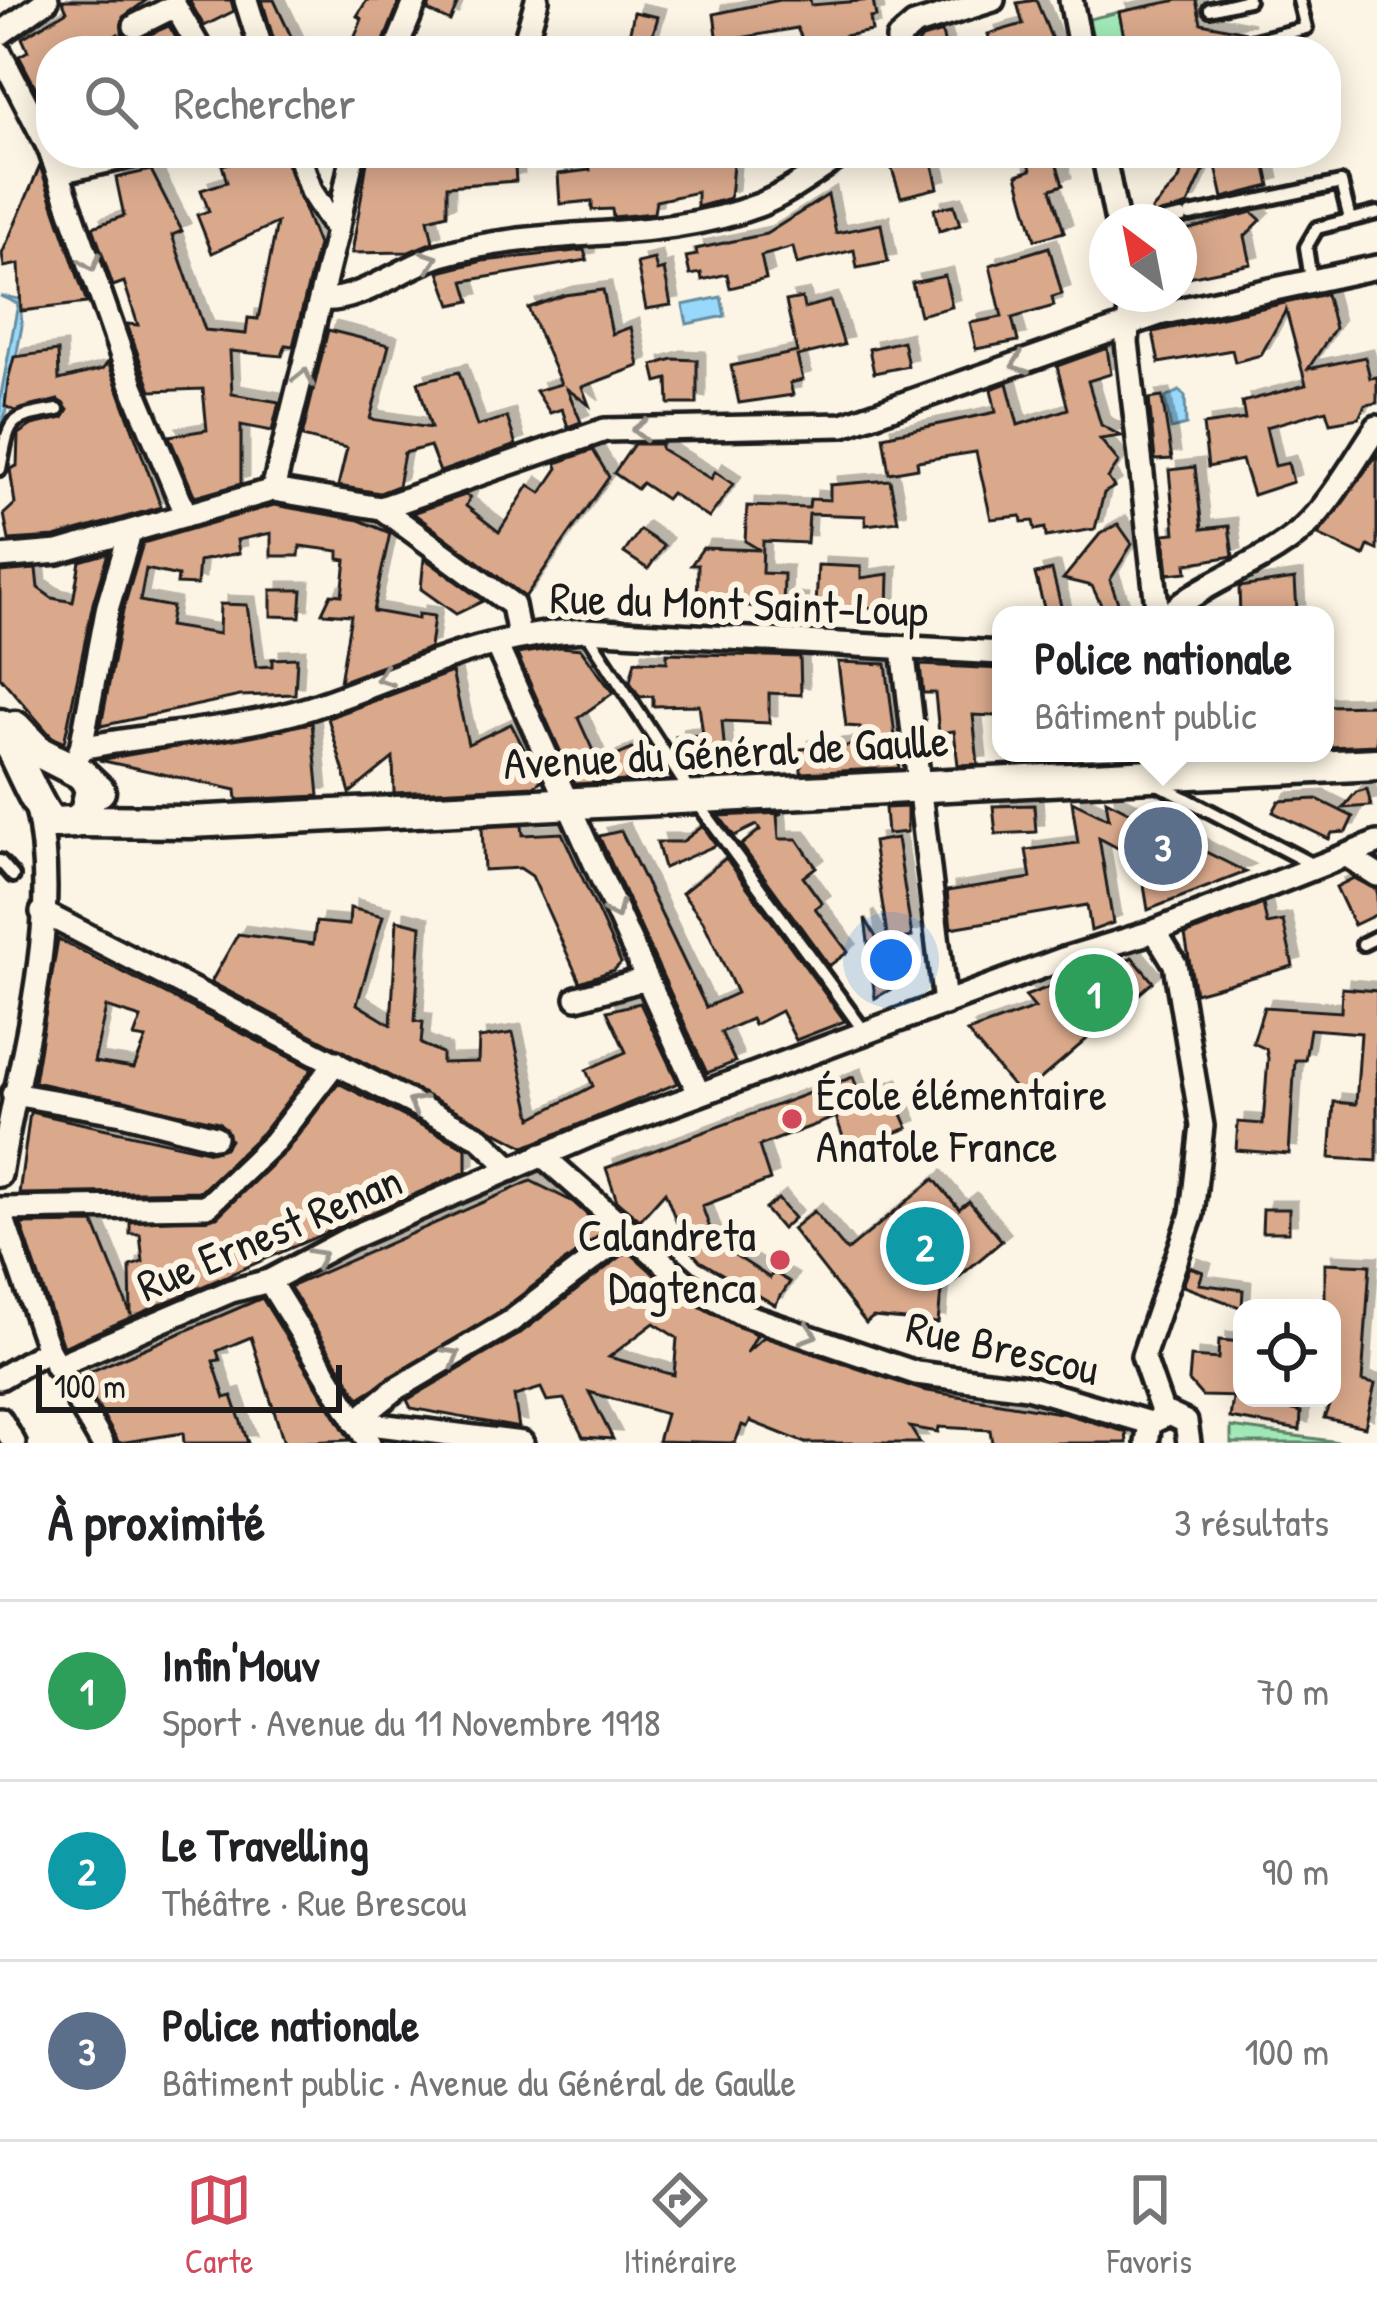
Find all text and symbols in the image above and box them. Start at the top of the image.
search box [36,36,1341,168]
icon: search [78,69,144,135]
text: Rechercher [174,72,356,133]
north arrow [1089,204,1197,312]
one-way arrow [418,250,439,274]
one-way arrow [77,252,102,273]
one-way arrow [1010,350,1031,374]
one-way arrow [289,367,314,388]
one-way arrow [630,417,648,443]
street label: Rue du Mont Saint-Loup [549,566,929,640]
popup [992,606,1334,762]
text: Police nationale [1034,627,1292,688]
one-way arrow [375,663,396,688]
text: Bâtiment public [1034,688,1256,741]
street label: Avenue du Général de Gaulle [502,709,950,793]
pin: 3 [1124,801,1202,891]
one-way arrow [600,899,624,921]
your location [861,930,921,990]
pin: 1 [1055,948,1133,1038]
place label: École élémentaire Anatole France [816,1063,1107,1176]
one-way arrow [407,1096,429,1119]
marker: École élémentaire Anatole France [779,1106,805,1132]
street label: Rue Ernest Renan [127,1149,411,1315]
pin: 2 [886,1201,964,1291]
place label: Calandreta Dagtenca [578,1204,756,1317]
one-way arrow [306,1247,327,1271]
marker: Calandreta Dagtenca [767,1247,793,1273]
street label: Rue Brescou [901,1295,1105,1399]
map controls [1233,1299,1341,1407]
button: locate [1233,1299,1341,1407]
one-way arrow [798,1320,819,1345]
one-way arrow [439,1348,461,1370]
scale bar [36,1359,342,1412]
text: 100 m [54,1364,126,1408]
text: À proximité [48,1487,265,1556]
text: 3 résultats [1174,1495,1329,1548]
text: Infin'Mouv [162,1634,320,1695]
text: 1 [80,1664,94,1717]
text: 70 m [1257,1664,1329,1717]
text: Sport · Avenue du 11 Novembre 1918 [162,1695,661,1748]
text: Le Travelling [162,1814,369,1875]
text: 2 [78,1844,96,1897]
text: 90 m [1262,1844,1329,1897]
text: Théâtre · Rue Brescou [162,1875,467,1928]
text: Police nationale [162,1994,419,2055]
text: 3 [78,2024,96,2077]
text: 100 m [1244,2024,1329,2077]
text: Bâtiment public · Avenue du Général de Gaulle [162,2055,796,2108]
tab: Carte [185,2167,253,2283]
tab: Itinéraire [624,2167,737,2283]
tab: Favoris [1107,2167,1192,2283]

